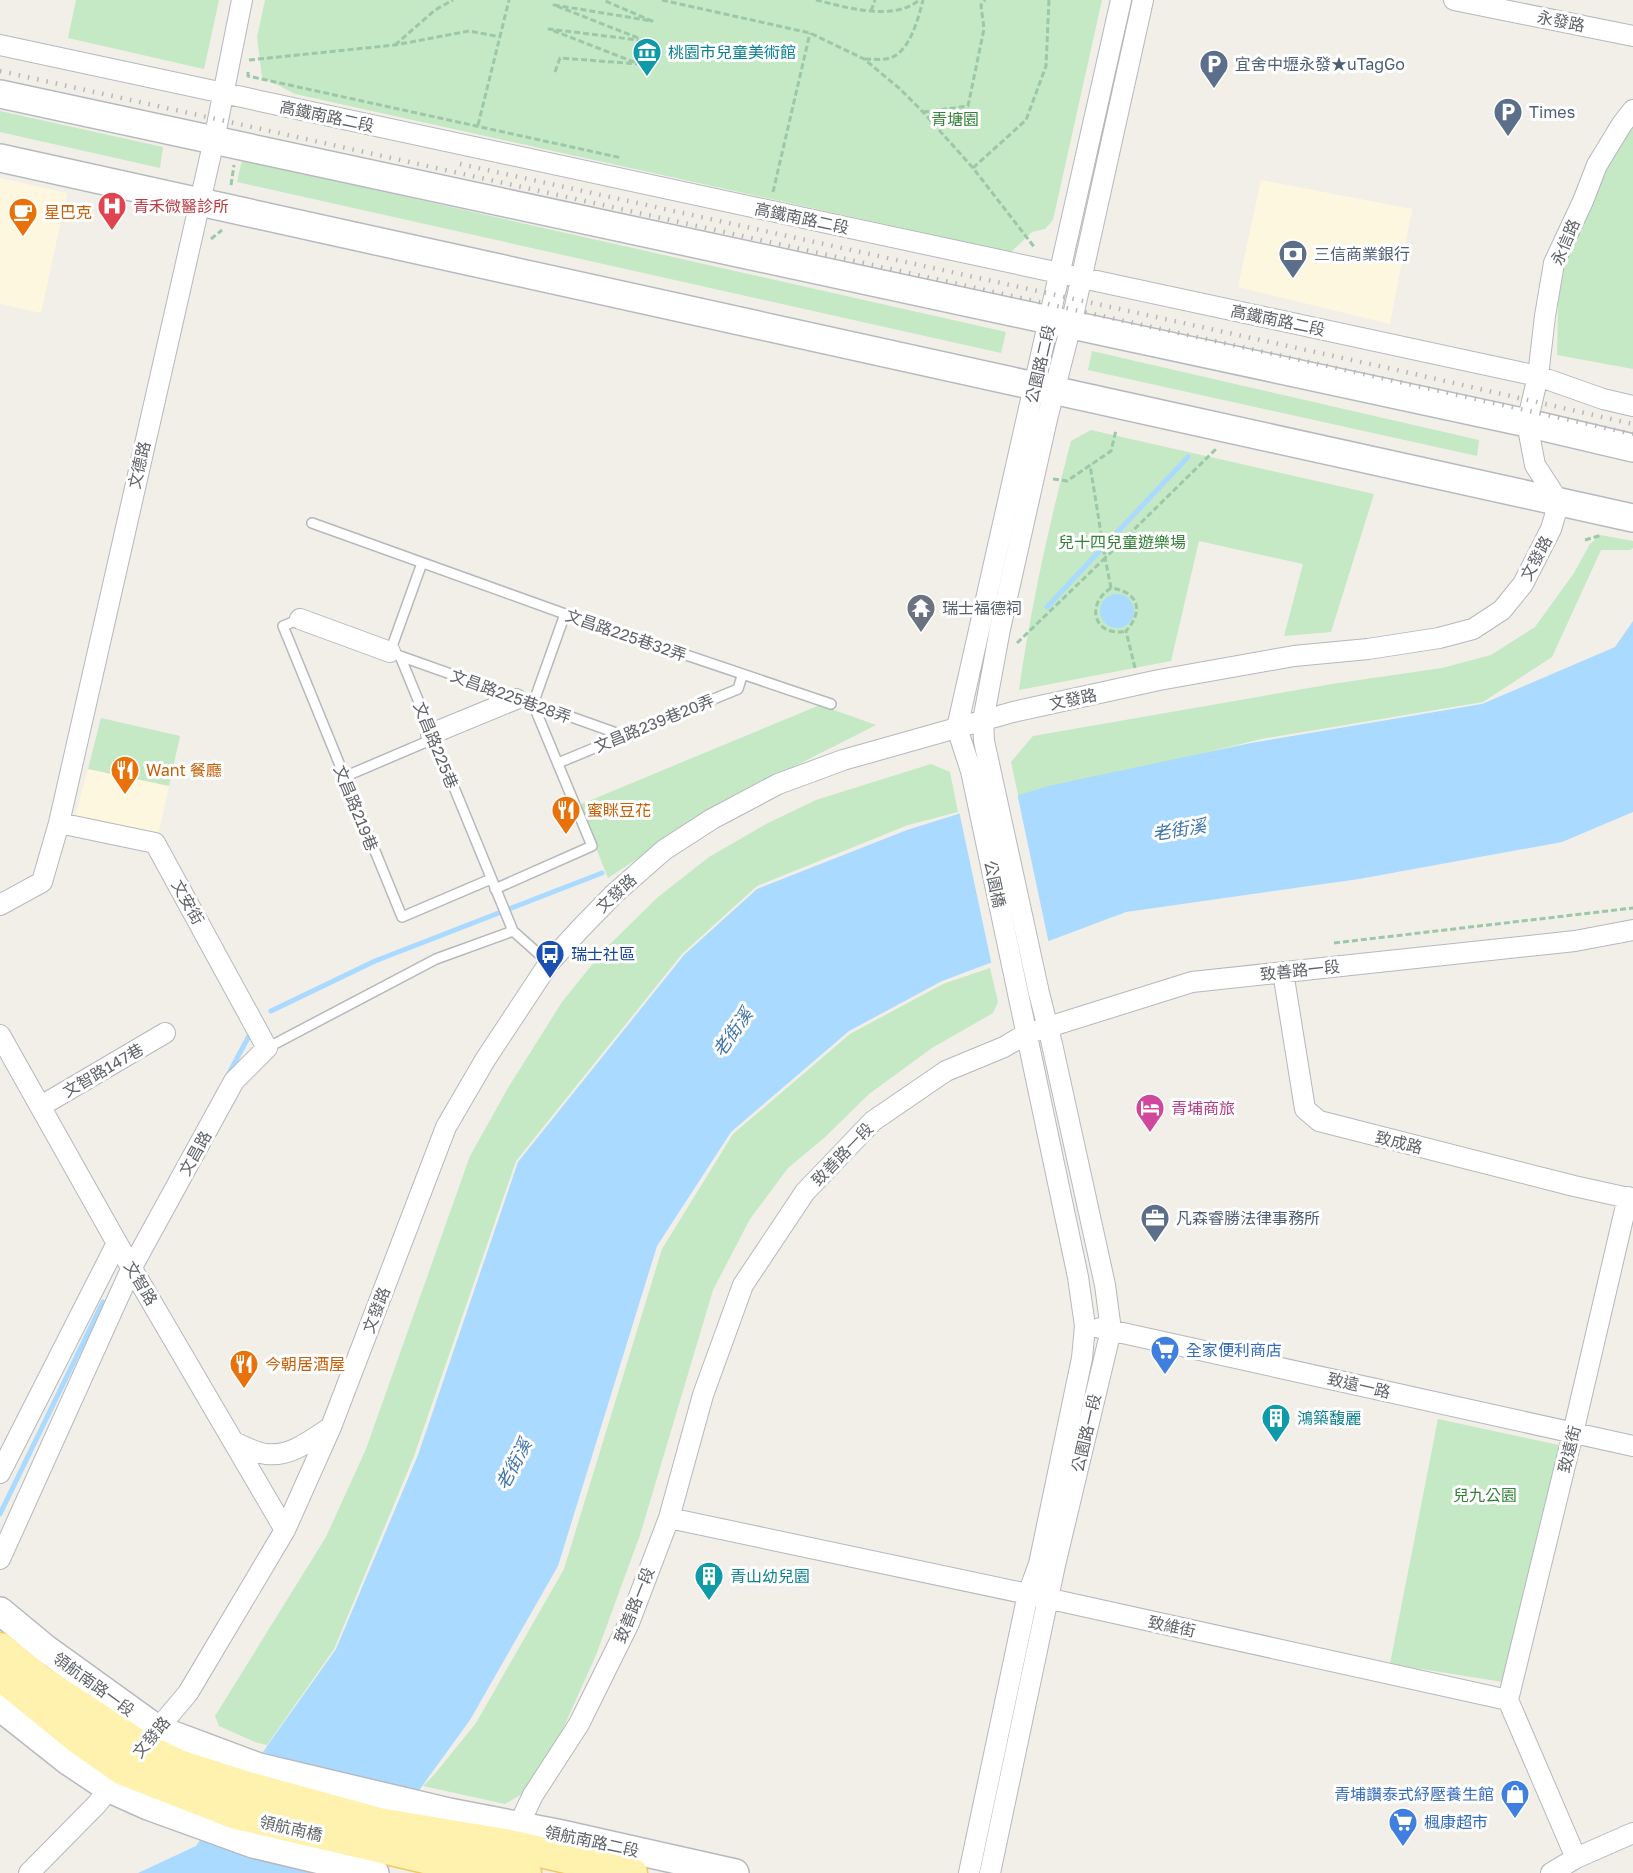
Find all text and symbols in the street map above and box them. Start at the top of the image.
street label: 永發路 [1536,7,1586,35]
museum icon: 桃園市兒童美術館 [631,36,663,78]
place label: 桃園市兒童美術館 [668,42,796,62]
parking icon: 宜舍中壢永發★uTagGo [1198,48,1230,90]
place label: 宜舍中壢永發★uTagGo [1235,54,1405,74]
street label: 高鐵南路二段 [278,96,376,136]
parking icon: Times [1492,96,1524,138]
place label: Times [1529,102,1575,122]
park label: 青塘園 [931,109,979,129]
hospital icon: 青禾微醫診所 [96,190,128,232]
cafe icon: 星巴克 [7,196,39,238]
place label: 青禾微醫診所 [133,196,229,216]
street label: 高鐵南路二段 [753,198,851,238]
place label: 星巴克 [44,202,92,222]
street label: 永信路 [1546,216,1584,268]
bank icon: 三信商業銀行 [1277,238,1309,280]
place label: 三信商業銀行 [1314,244,1410,264]
street label: 高鐵南路二段 [1229,300,1327,340]
street label: 公園路二段 [1021,323,1059,405]
street label: 文德路 [124,439,154,491]
park label: 兒十四兒童遊樂場 [1058,532,1186,552]
street label: 文發路 [1516,532,1556,584]
temple icon: 瑞士福德祠 [905,592,937,634]
place label: 瑞士福德祠 [942,598,1022,618]
street label: 文昌路225巷32弄 [563,605,689,665]
street label: 文昌路225巷28弄 [448,665,574,727]
street label: 文發路 [1047,684,1099,714]
street label: 文昌路239巷20弄 [591,690,717,756]
street label: 文昌路225巷 [410,699,462,791]
restaurant icon: Want 餐廳 [109,754,141,796]
place label: Want 餐廳 [146,760,222,780]
street label: 文昌路219巷 [330,762,382,854]
restaurant icon: 蜜眯豆花 [550,794,582,836]
place label: 蜜眯豆花 [587,800,651,820]
water label: 老街溪 [1151,813,1210,844]
street label: 公園橋 [980,858,1010,910]
street label: 文發路 [592,869,640,917]
street label: 文安街 [168,876,208,928]
bus stop icon: 瑞士社區 [534,938,566,980]
place label: 瑞士社區 [571,944,635,964]
street label: 致善路一段 [1259,956,1341,984]
water label: 老街溪 [708,1001,758,1060]
street label: 文智路147巷 [59,1039,147,1101]
hotel icon: 青埔商旅 [1134,1092,1166,1134]
place label: 青埔商旅 [1171,1098,1235,1118]
street label: 致善路一段 [807,1118,877,1190]
street label: 致成路 [1373,1126,1425,1158]
street label: 文昌路 [175,1127,215,1179]
office icon: 凡森睿勝法律事務所 [1139,1202,1171,1244]
place label: 凡森睿勝法律事務所 [1176,1208,1320,1228]
street label: 文智路 [120,1257,162,1309]
street label: 文發路 [358,1284,394,1336]
supermarket icon: 全家便利商店 [1149,1334,1181,1376]
place label: 全家便利商店 [1186,1340,1282,1360]
restaurant icon: 今朝居酒屋 [228,1348,260,1390]
place label: 今朝居酒屋 [265,1354,345,1374]
street label: 致遠一路 [1326,1368,1392,1402]
street label: 公園路一段 [1067,1392,1105,1474]
building icon: 鴻築馥麗 [1260,1402,1292,1444]
place label: 鴻築馥麗 [1297,1408,1361,1428]
street label: 致遠街 [1553,1423,1585,1475]
water label: 老街溪 [491,1432,537,1493]
park label: 兒九公園 [1453,1485,1517,1505]
building icon: 青山幼兒園 [693,1560,725,1602]
street label: 致善路一段 [610,1564,658,1646]
place label: 青山幼兒園 [730,1566,810,1586]
street label: 致維街 [1146,1611,1198,1641]
street label: 領航南路一段 [49,1648,139,1720]
street label: 文發路 [128,1712,174,1762]
shop icon: 青埔讚泰式紓壓養生館 [1499,1778,1531,1820]
place label: 青埔讚泰式紓壓養生館 [1334,1784,1494,1804]
supermarket icon: 楓康超市 [1387,1806,1419,1848]
street label: 領航南橋 [258,1811,324,1845]
place label: 楓康超市 [1424,1812,1488,1832]
street label: 領航南路二段 [543,1821,641,1861]

